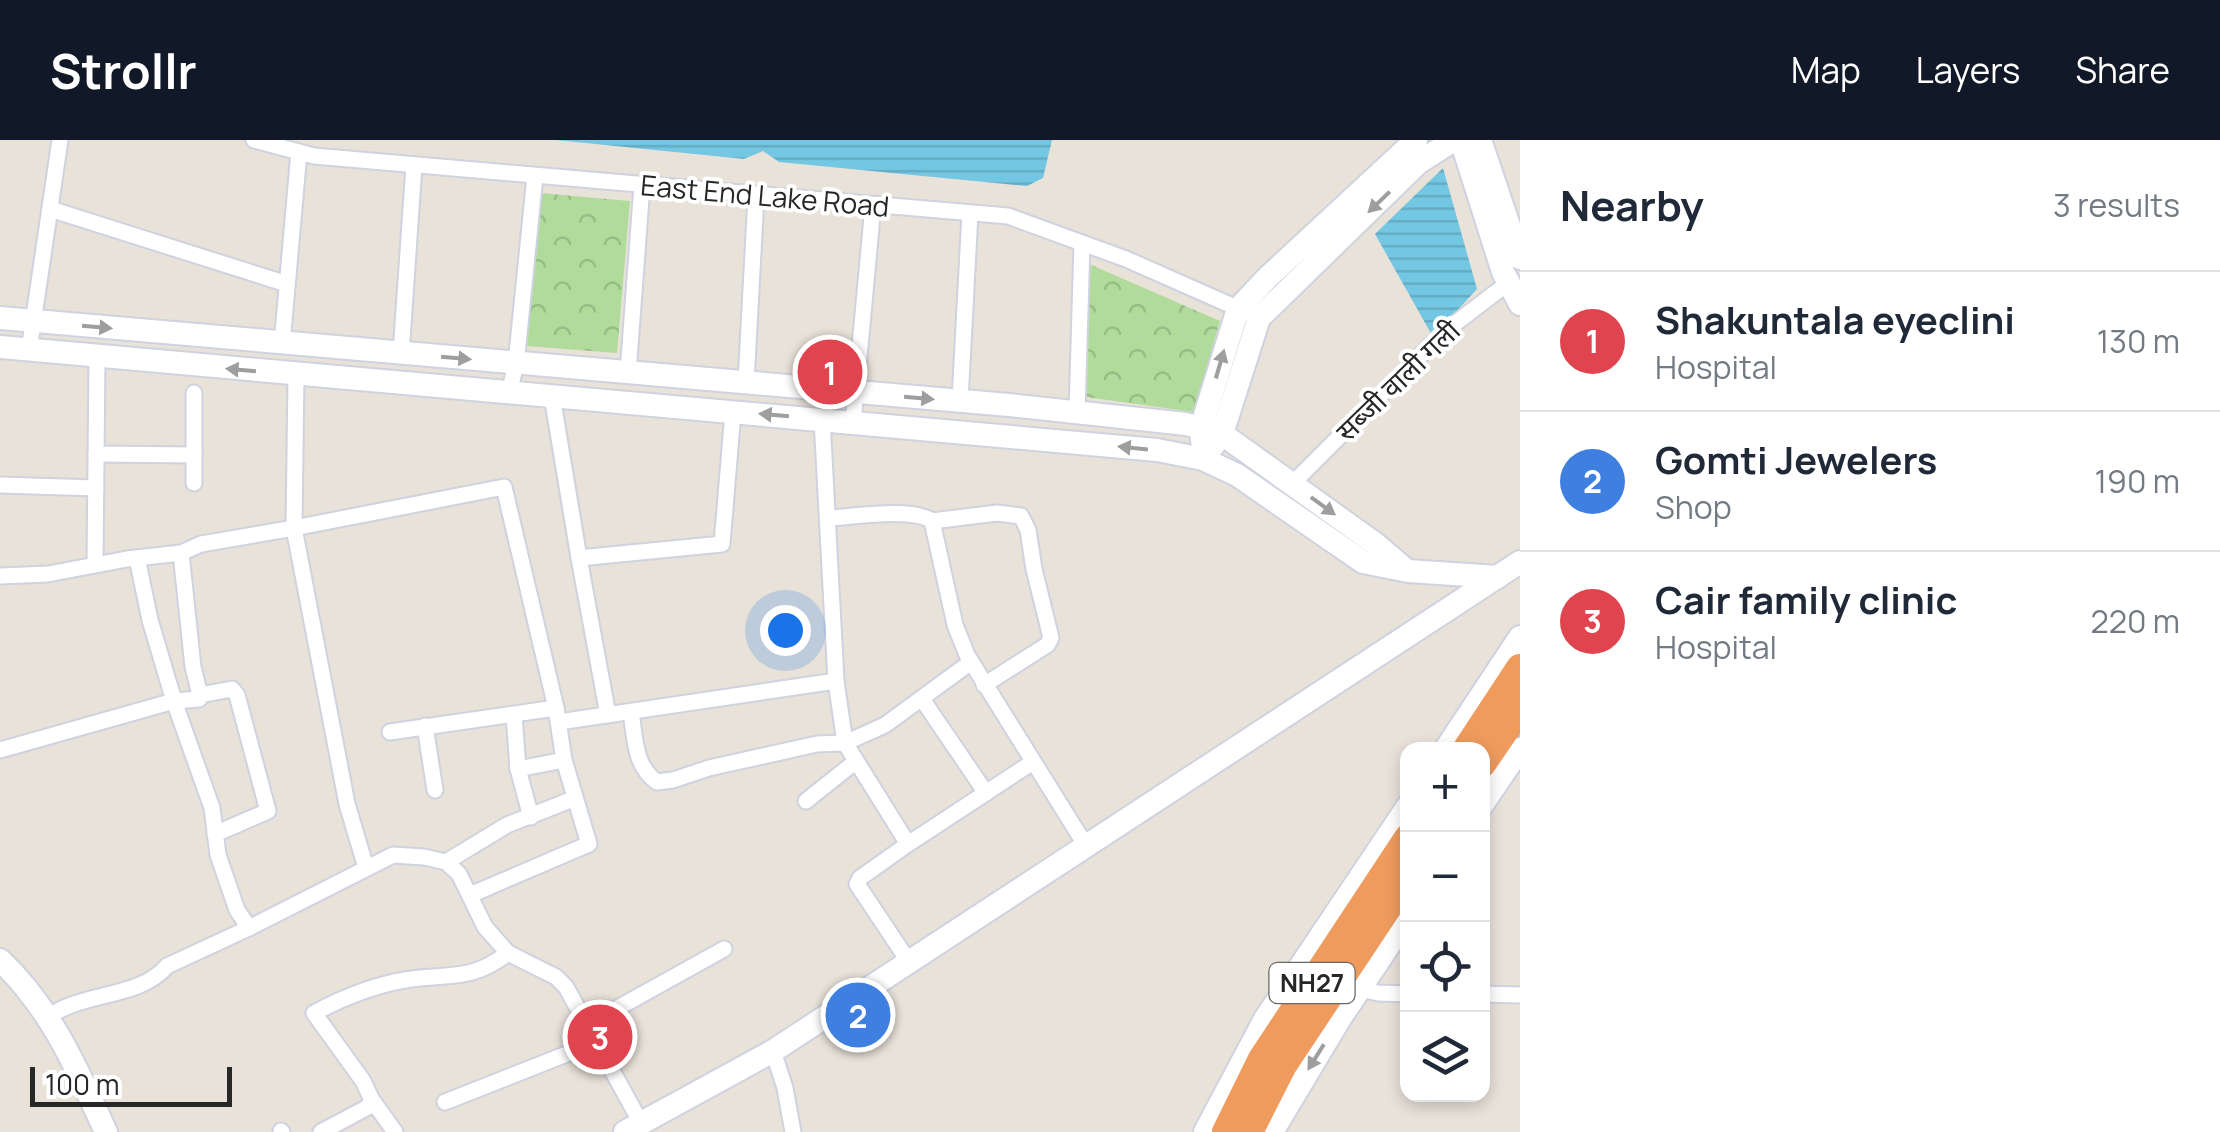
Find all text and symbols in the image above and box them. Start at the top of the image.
text: Strollr [50,38,197,103]
text: Map [1791,46,1861,94]
text: Layers [1916,46,2020,94]
text: Share [2075,46,2170,94]
street label: East End Lake Road [639,165,891,225]
text: Nearby [1560,176,1704,234]
text: 3 results [2053,183,2180,227]
one-way arrow [1367,189,1391,213]
text: Shakuntala eyeclini [1655,293,2015,345]
street label: सब्जी वाली गली [1327,311,1468,449]
text: 1 [1585,319,1600,363]
text: 130 m [2097,319,2180,363]
one-way arrow [82,320,114,336]
pin: 1 [798,334,862,410]
text: Hospital [1655,345,1777,389]
one-way arrow [1213,349,1228,379]
one-way arrow [440,351,472,367]
one-way arrow [225,361,256,377]
one-way arrow [904,390,936,406]
one-way arrow [758,407,789,423]
text: Gomti Jewelers [1655,433,1937,485]
one-way arrow [1116,439,1148,455]
text: 2 [1583,459,1602,503]
text: 190 m [2095,459,2180,503]
text: Shop [1655,485,1732,529]
one-way arrow [1310,496,1337,515]
text: Cair family clinic [1655,573,1957,625]
text: 3 [1583,599,1602,643]
text: 220 m [2090,599,2180,643]
your location [760,605,811,656]
text: Hospital [1655,625,1777,669]
map controls [1400,742,1490,1102]
button: + [1400,742,1490,832]
button: − [1400,832,1490,922]
button: locate [1400,922,1490,1012]
road number: NH27 [1270,963,1354,1003]
pin: 2 [826,978,890,1052]
pin: 3 [568,1000,632,1074]
button: layers [1400,1012,1490,1102]
one-way arrow [1307,1043,1325,1071]
scale bar [30,1062,232,1106]
text: 100 m [45,1065,119,1103]

